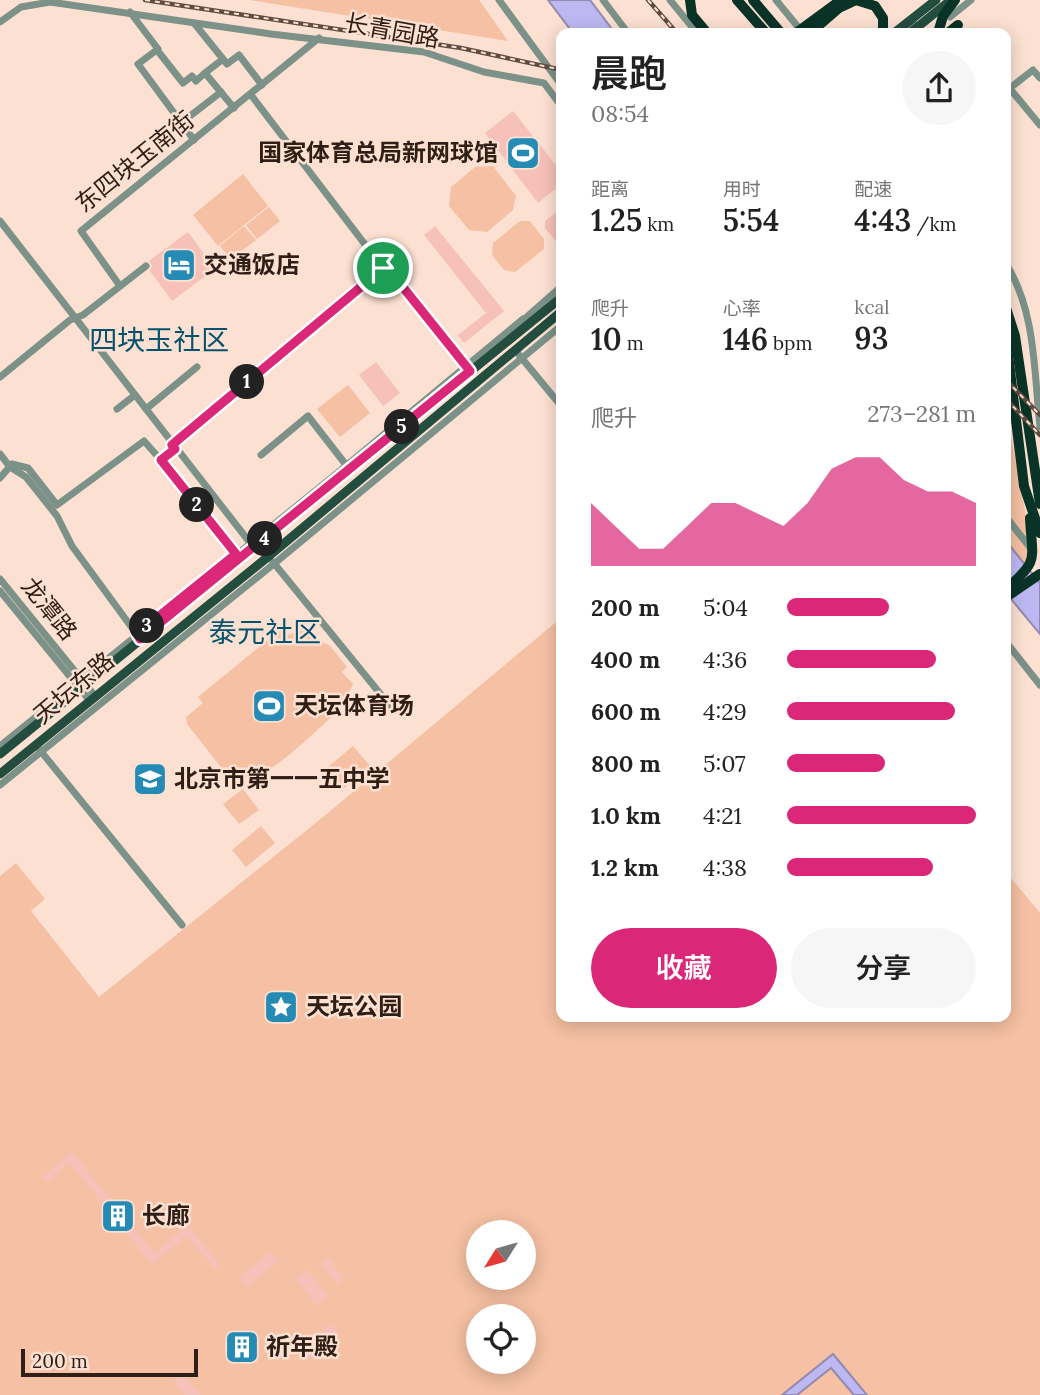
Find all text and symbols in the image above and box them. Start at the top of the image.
street label: 长青园路 [342,7,442,54]
text: 晨跑 [591,49,667,97]
button: share [902,51,976,125]
text: 08:54 [591,99,649,128]
street label: 东四块玉南街 [69,104,200,219]
sports icon: 国家体育总局新网球馆 [504,134,542,172]
place label: 国家体育总局新网球馆 [258,137,498,168]
text: 距离 [591,177,629,201]
text: 用时 [723,177,761,201]
text: 配速 [854,177,892,201]
text: 1.25 [591,201,642,239]
text: 5:54 [723,201,779,239]
text: 4:43 [854,201,911,239]
text: km [642,212,674,236]
text: /km [911,212,957,236]
pin [353,238,413,298]
hotel icon: 交通饭店 [160,246,198,284]
place label: 交通饭店 [204,249,300,280]
icon: arrive [364,249,402,287]
text: kcal [854,295,889,319]
text: 爬升 [591,296,629,320]
text: 心率 [723,296,761,320]
text: 93 [854,319,888,357]
text: 10 [591,320,622,358]
text: 146 [723,320,768,358]
district label: 四块玉社区 [89,322,229,358]
text: m [622,331,644,355]
text: bpm [768,331,812,355]
pin: 1 [230,364,264,400]
text: 1 [243,369,250,393]
text: 273–281 m [867,399,976,428]
text: 爬升 [591,403,637,432]
pin: 5 [384,410,420,444]
text: 5 [396,414,407,438]
pin: 2 [180,488,214,522]
text: 2 [191,492,202,516]
pin: 4 [247,522,282,556]
text: 4 [259,526,270,550]
street label: 龙潭路 [15,571,84,646]
text: 200 m [591,593,660,622]
text: 5:04 [703,593,748,622]
pin: 3 [130,608,164,644]
text: 3 [141,613,152,637]
district label: 泰元社区 [209,614,321,650]
street label: 天坛东路 [27,645,120,730]
text: 400 m [591,645,660,674]
text: 4:36 [703,645,747,674]
sports icon: 天坛体育场 [250,687,288,725]
place label: 天坛体育场 [294,690,414,721]
text: 600 m [591,697,661,726]
text: 4:29 [703,697,747,726]
text: 800 m [591,749,661,778]
text: 5:07 [703,749,746,778]
school or university icon: 北京市第一一五中学 [131,760,169,798]
place label: 北京市第一一五中学 [174,763,390,794]
text: 1.0 km [591,801,661,830]
text: 4:21 [703,801,742,830]
text: 1.2 km [591,853,659,882]
text: 4:38 [703,853,747,882]
button: 收藏 [591,928,777,1008]
button: 分享 [791,928,976,1008]
place icon: 天坛公园 [262,988,300,1026]
place label: 天坛公园 [306,991,402,1022]
building icon: 长廊 [99,1197,137,1235]
place label: 长廊 [142,1200,190,1231]
north arrow [466,1220,536,1290]
map controls [466,1220,536,1374]
button: locate [466,1304,536,1374]
building icon: 祈年殿 [223,1328,261,1366]
place label: 祈年殿 [266,1331,338,1362]
scale bar [21,1346,198,1378]
text: 200 m [32,1349,88,1373]

